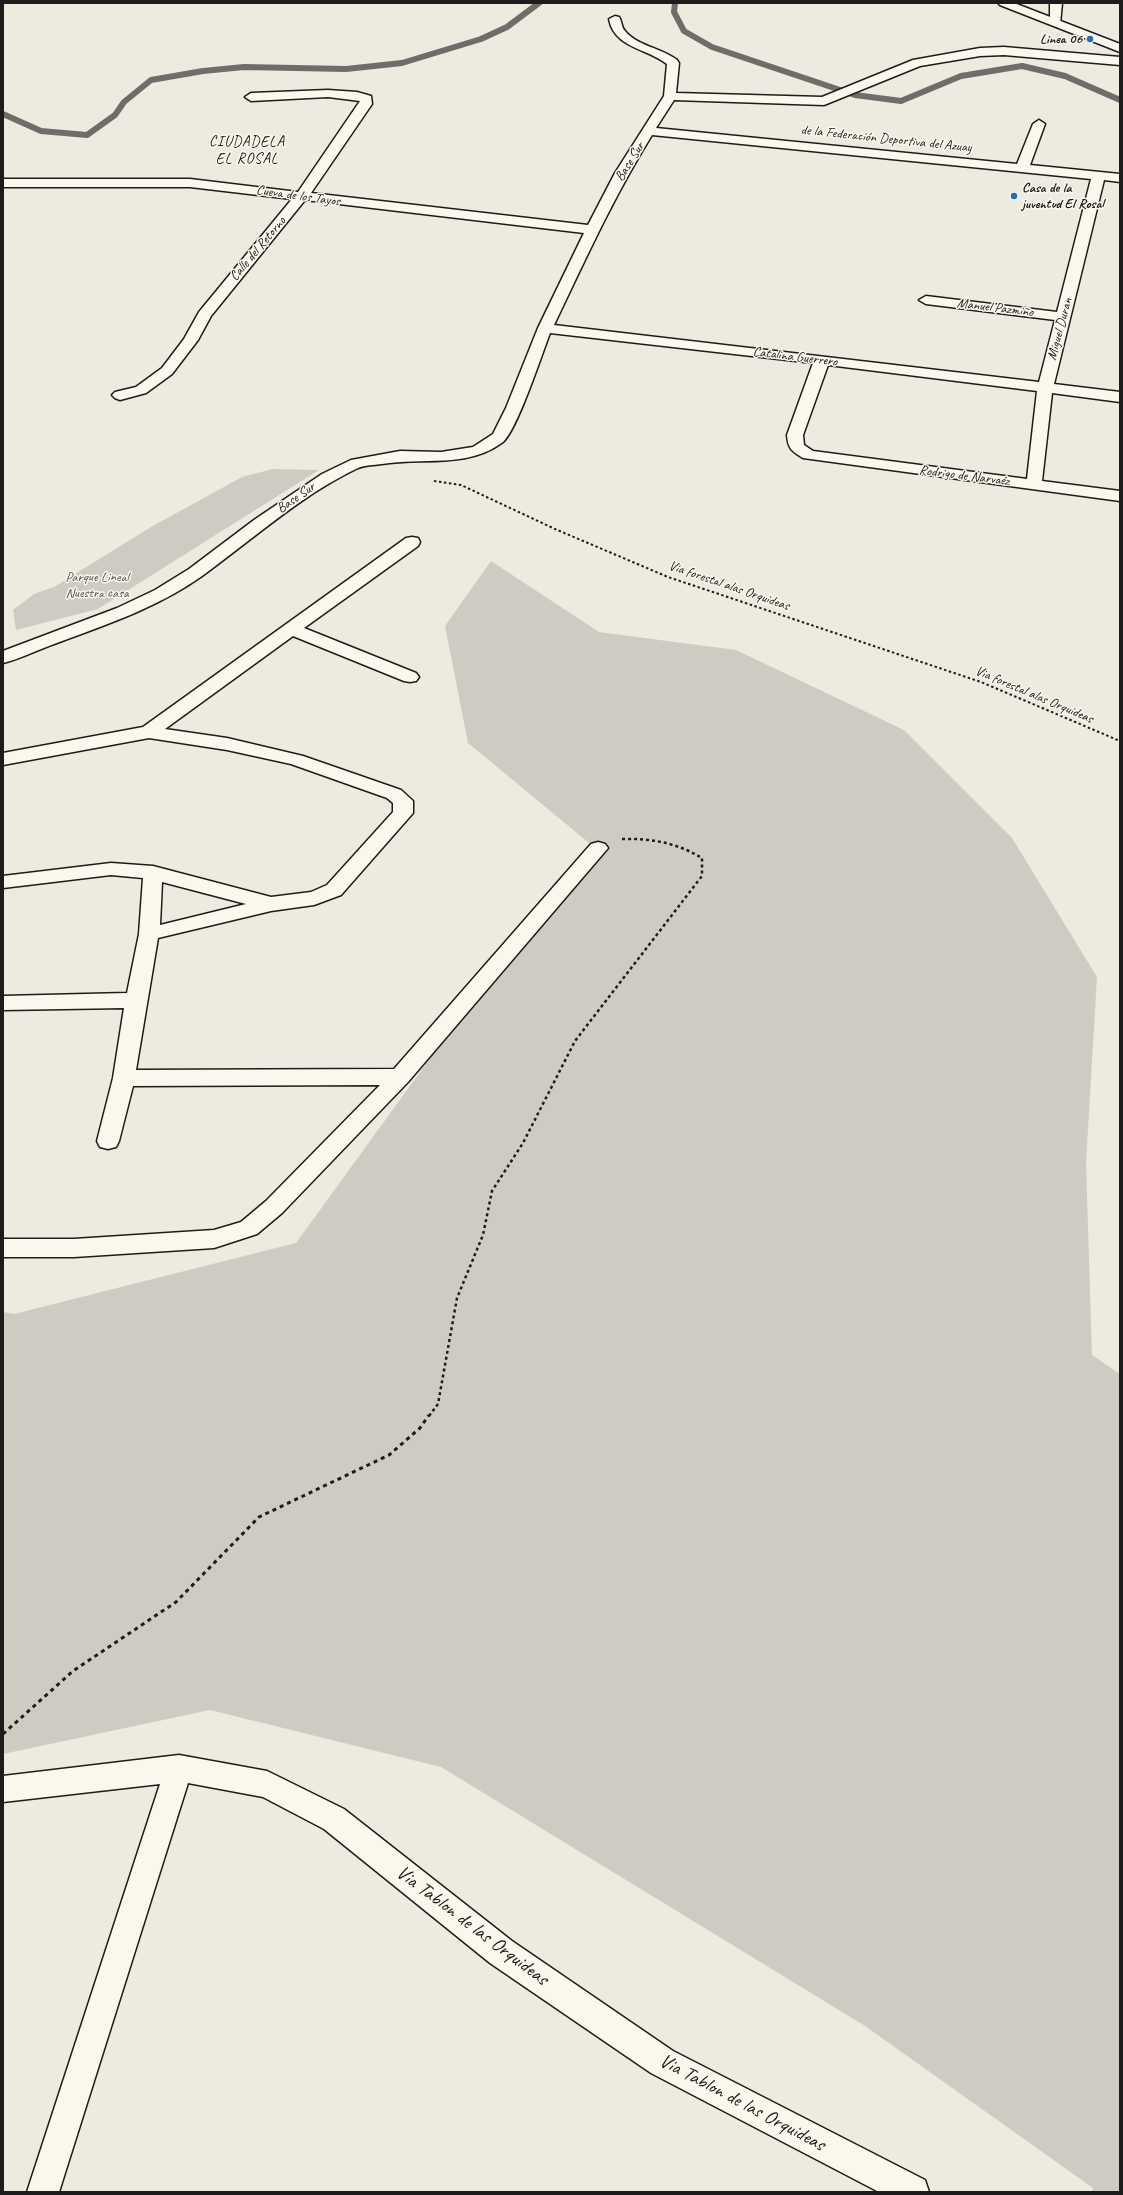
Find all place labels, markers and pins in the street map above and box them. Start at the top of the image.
place label: Linea 06 [1040,31,1082,47]
marker: Linea 06 [1085,34,1095,44]
place label: Casa de la juventud El Rosal [1022,180,1104,212]
marker: Casa de la juventud El Rosal [1009,191,1019,201]

